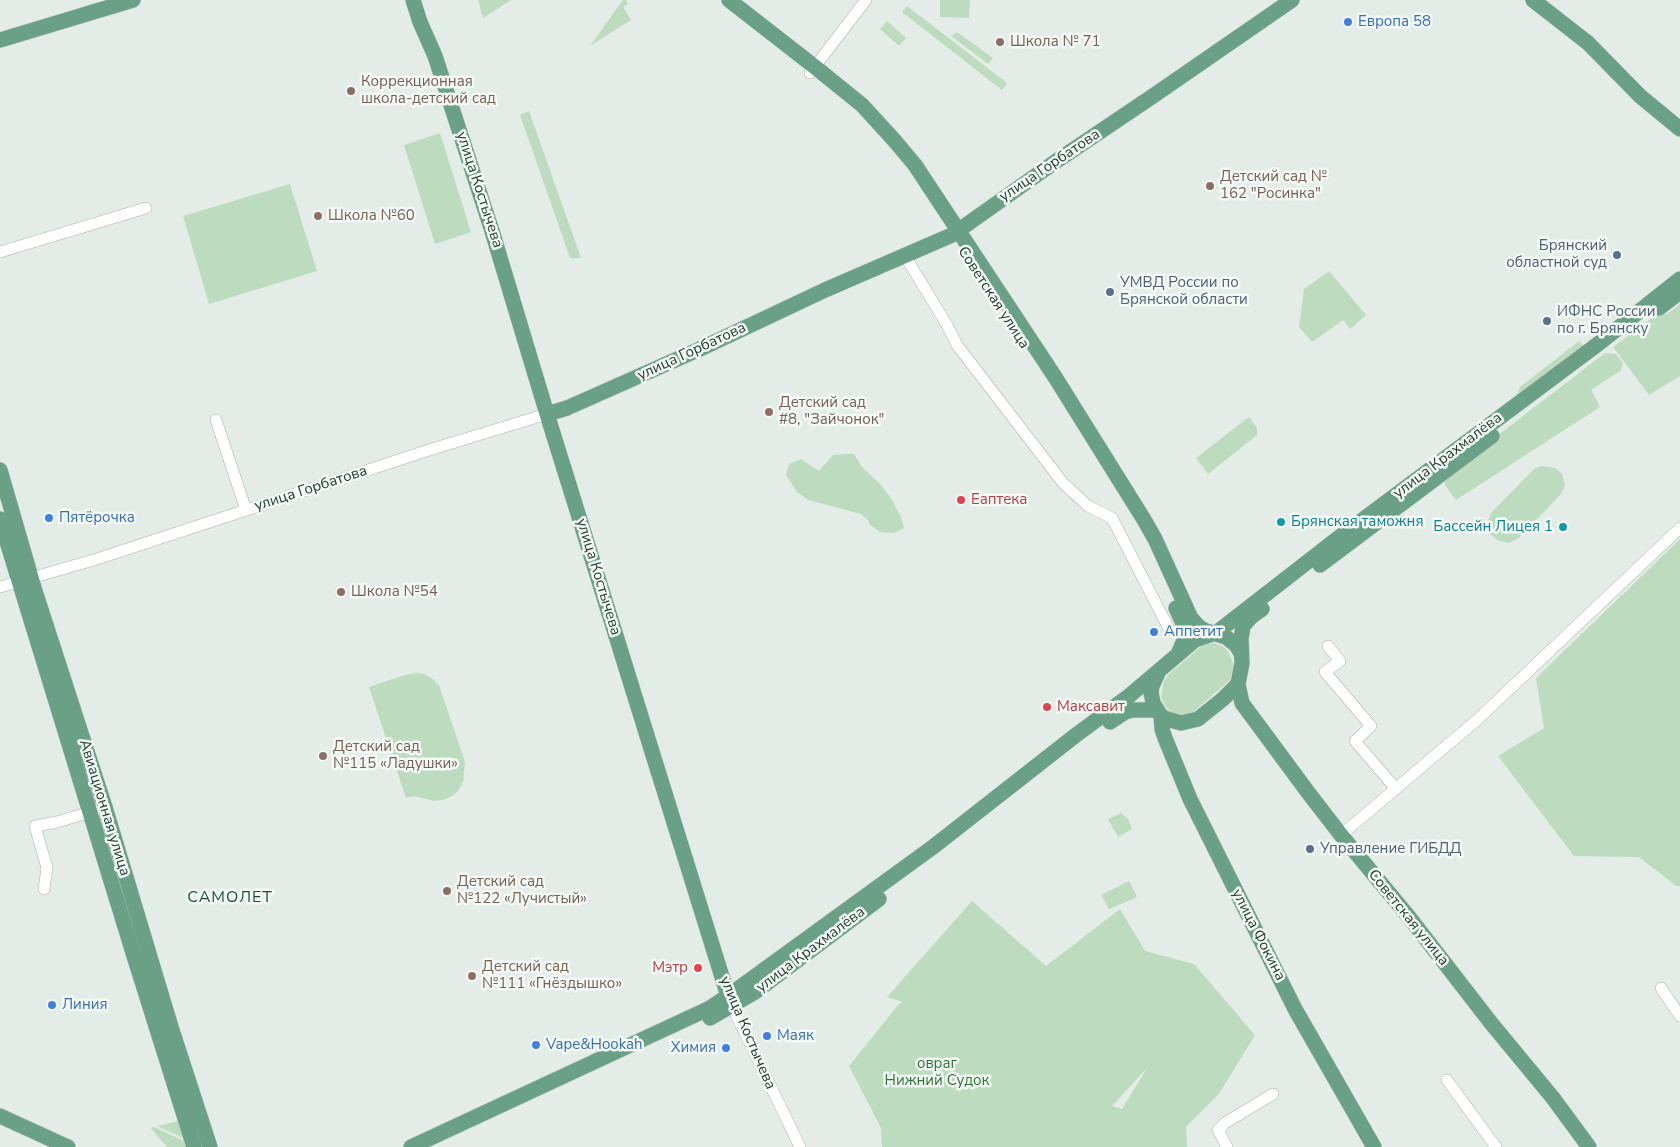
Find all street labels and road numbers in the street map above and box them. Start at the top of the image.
street label: улица Горбатова [996,126,1104,206]
street label: улица Костычева [452,130,506,250]
street label: Советская улица [953,244,1033,352]
street label: улица Горбатова [635,319,749,385]
street label: улица Крахмалёва [1390,409,1506,503]
street label: улица Горбатова [252,462,370,516]
street label: улица Костычева [572,516,624,638]
street label: Авиационная улица [75,738,133,878]
street label: Советская улица [1364,866,1452,970]
street label: улица Фокина [1227,886,1289,984]
street label: улица Крахмалёва [753,903,869,997]
street label: улица Костычева [715,974,779,1092]

